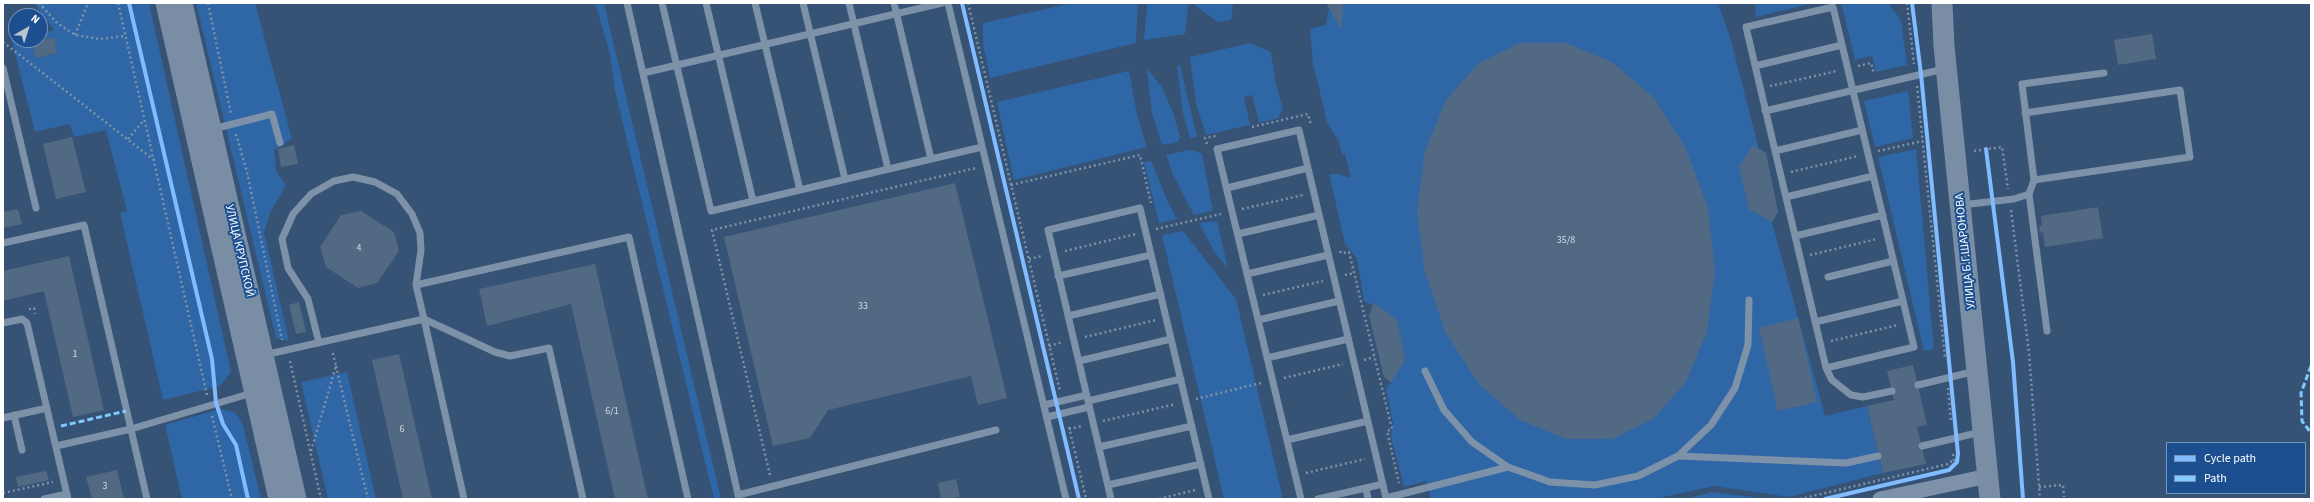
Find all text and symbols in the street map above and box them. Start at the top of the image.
north arrow [8,8,48,48]
text: N [28,11,43,27]
street label: УЛИЦА Б.Г.ШАРОНОВА [1953,193,1979,309]
street label: УЛИЦА КРУПСКОЙ [221,203,257,299]
house number: 35/8 [1557,235,1575,247]
house number: 4 [357,243,361,255]
house number: 33 [858,301,868,313]
house number: 1 [73,349,77,361]
house number: 6/1 [605,406,619,418]
house number: 6 [400,424,404,436]
legend [2166,442,2306,494]
text: Cycle path [2204,450,2256,467]
text: Path [2204,470,2227,487]
house number: 3 [103,481,107,493]

